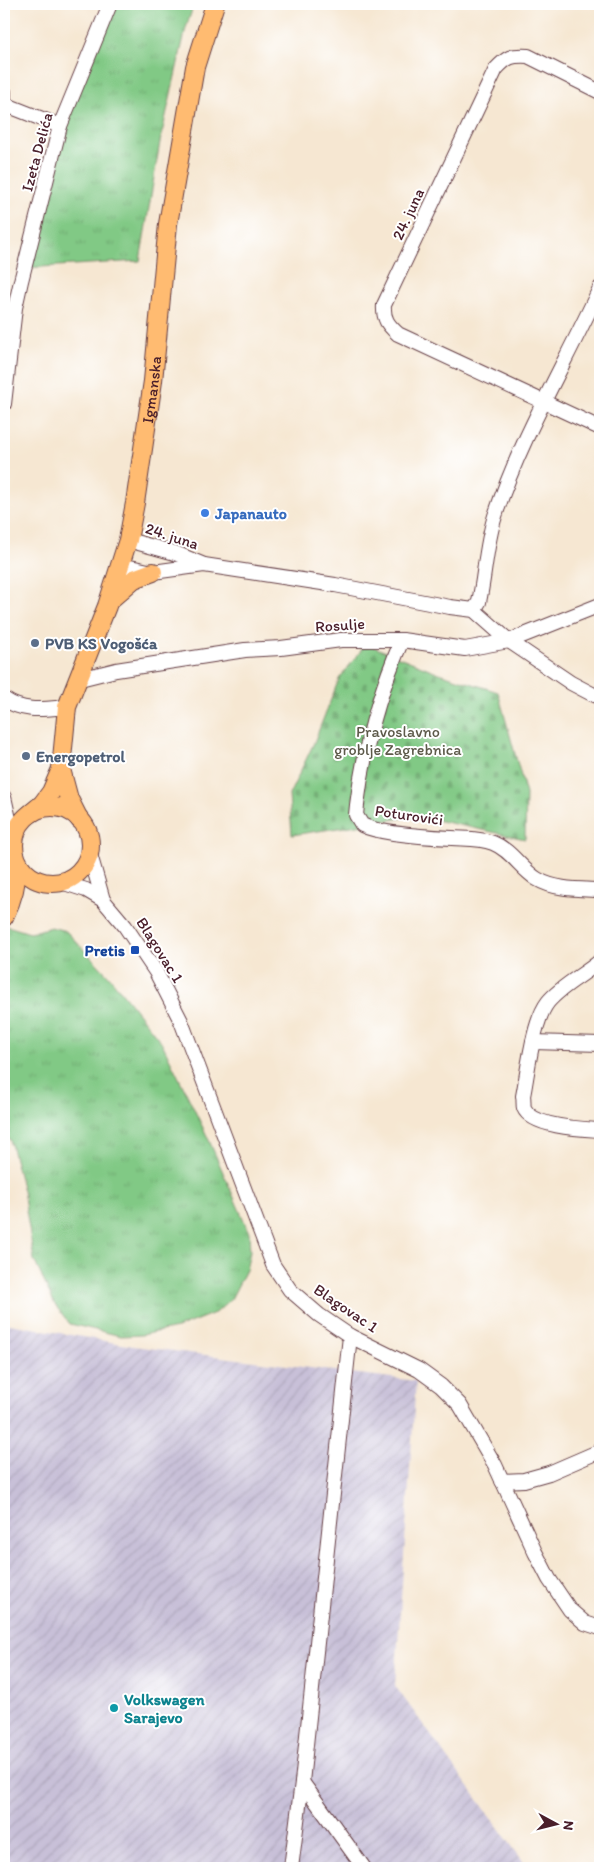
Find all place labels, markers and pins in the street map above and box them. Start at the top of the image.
place label: Japanauto [214,504,287,524]
marker: Japanauto [199,507,211,519]
place label: PVB KS Vogošća [45,634,158,654]
marker: PVB KS Vogošća [29,637,41,649]
place label: Energopetrol [36,747,125,767]
marker: Energopetrol [20,750,32,762]
place label: Pretis [85,941,125,960]
marker: Pretis [129,944,141,956]
place label: Volkswagen Sarajevo [124,1690,205,1728]
marker: Volkswagen Sarajevo [108,1702,120,1714]

